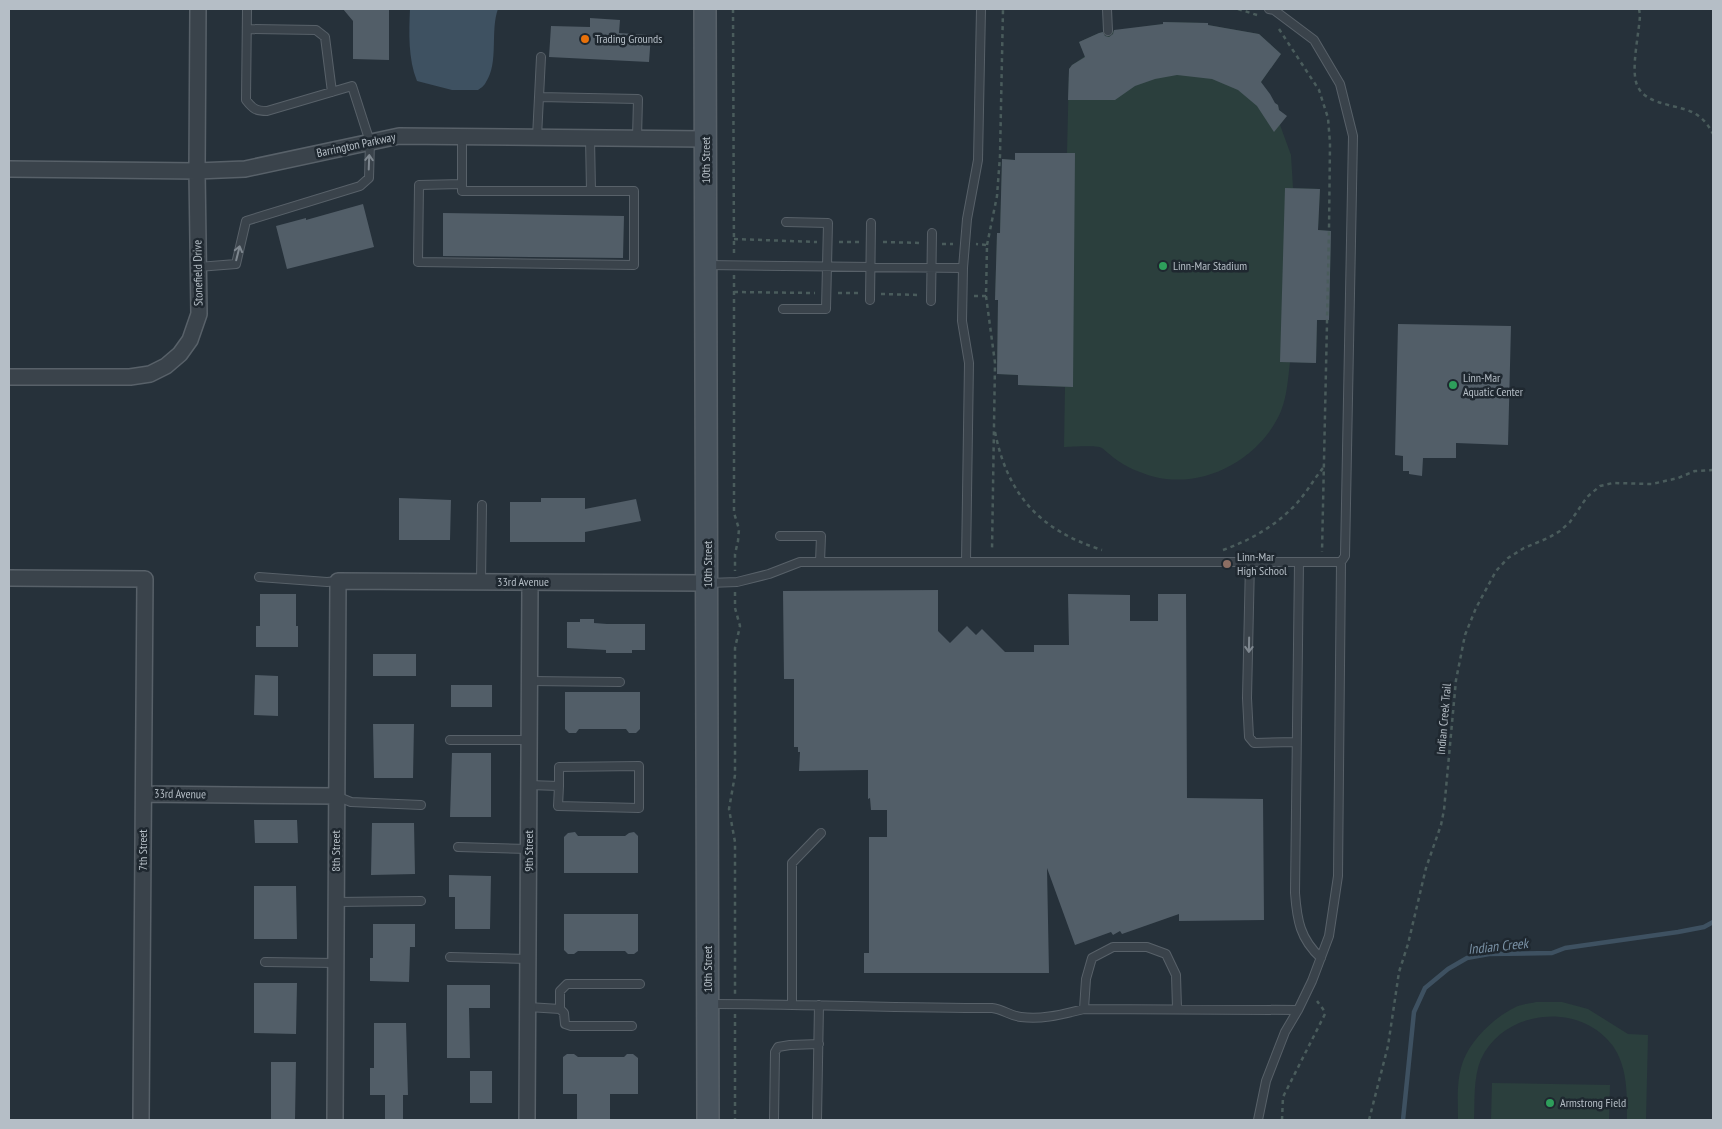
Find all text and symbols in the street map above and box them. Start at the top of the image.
place label: Trading Grounds [595,31,662,46]
marker: Trading Grounds [579,33,591,45]
street label: Barrington Parkway [315,129,397,160]
street label: 10th Street [698,136,713,183]
one-way arrow [365,154,374,170]
street label: Stonefield Drive [189,240,206,306]
one-way arrow [234,246,243,262]
place label: Linn-Mar Stadium [1173,258,1247,273]
marker: Linn-Mar Stadium [1157,260,1169,272]
place label: Linn-Mar Aquatic Center [1463,370,1524,399]
marker: Linn-Mar Aquatic Center [1447,379,1459,391]
street label: 10th Street [700,540,715,587]
place label: Linn-Mar High School [1237,549,1287,578]
marker: Linn-Mar High School [1221,558,1233,570]
street label: 33rd Avenue [497,574,549,589]
one-way arrow [1245,637,1254,653]
street label: Indian Creek Trail [1433,683,1454,755]
street label: 33rd Avenue [154,786,206,801]
street label: 7th Street [135,829,150,871]
street label: 8th Street [328,830,343,872]
street label: 9th Street [521,830,536,872]
water label: Indian Creek [1467,934,1530,958]
street label: 10th Street [700,945,715,992]
place label: Armstrong Field [1560,1095,1626,1110]
marker: Armstrong Field [1544,1097,1556,1109]

